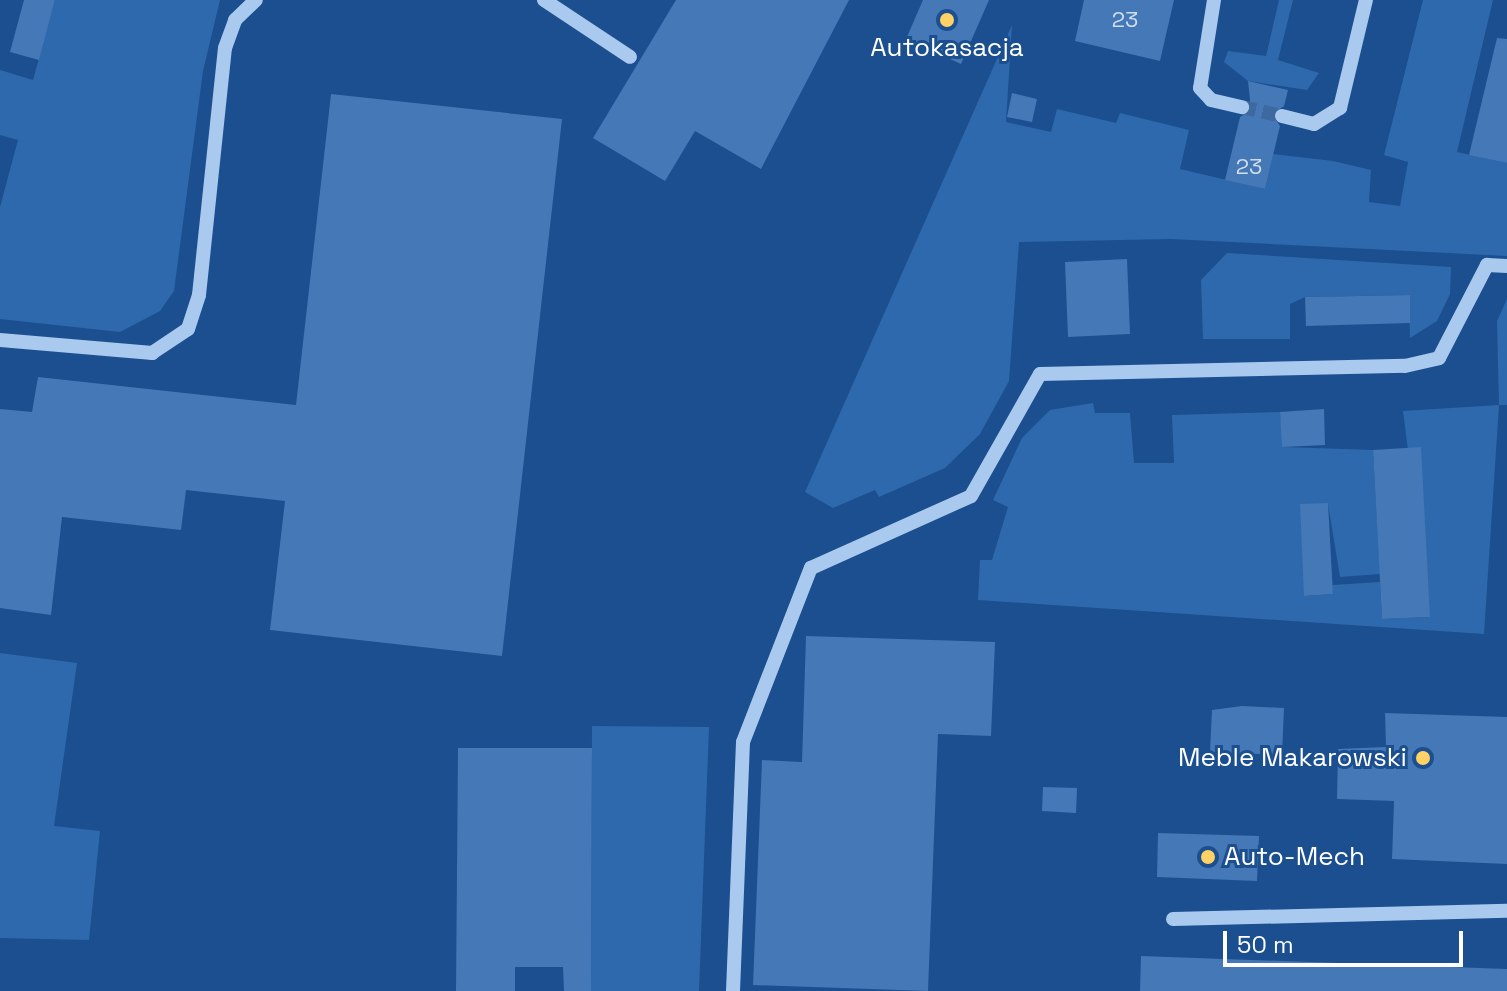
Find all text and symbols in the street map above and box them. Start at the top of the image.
house number: 23 [1112,7,1138,33]
marker: Autokasacja [938,11,956,29]
place label: Autokasacja [870,32,1024,64]
house number: 23 [1236,154,1262,180]
place label: Meble Makarowski [1178,742,1407,774]
marker: Meble Makarowski [1414,749,1432,767]
place label: Auto-Mech [1224,841,1365,873]
marker: Auto-Mech [1199,848,1217,866]
scale bar [1227,915,1467,965]
text: 50 m [1237,929,1294,960]

